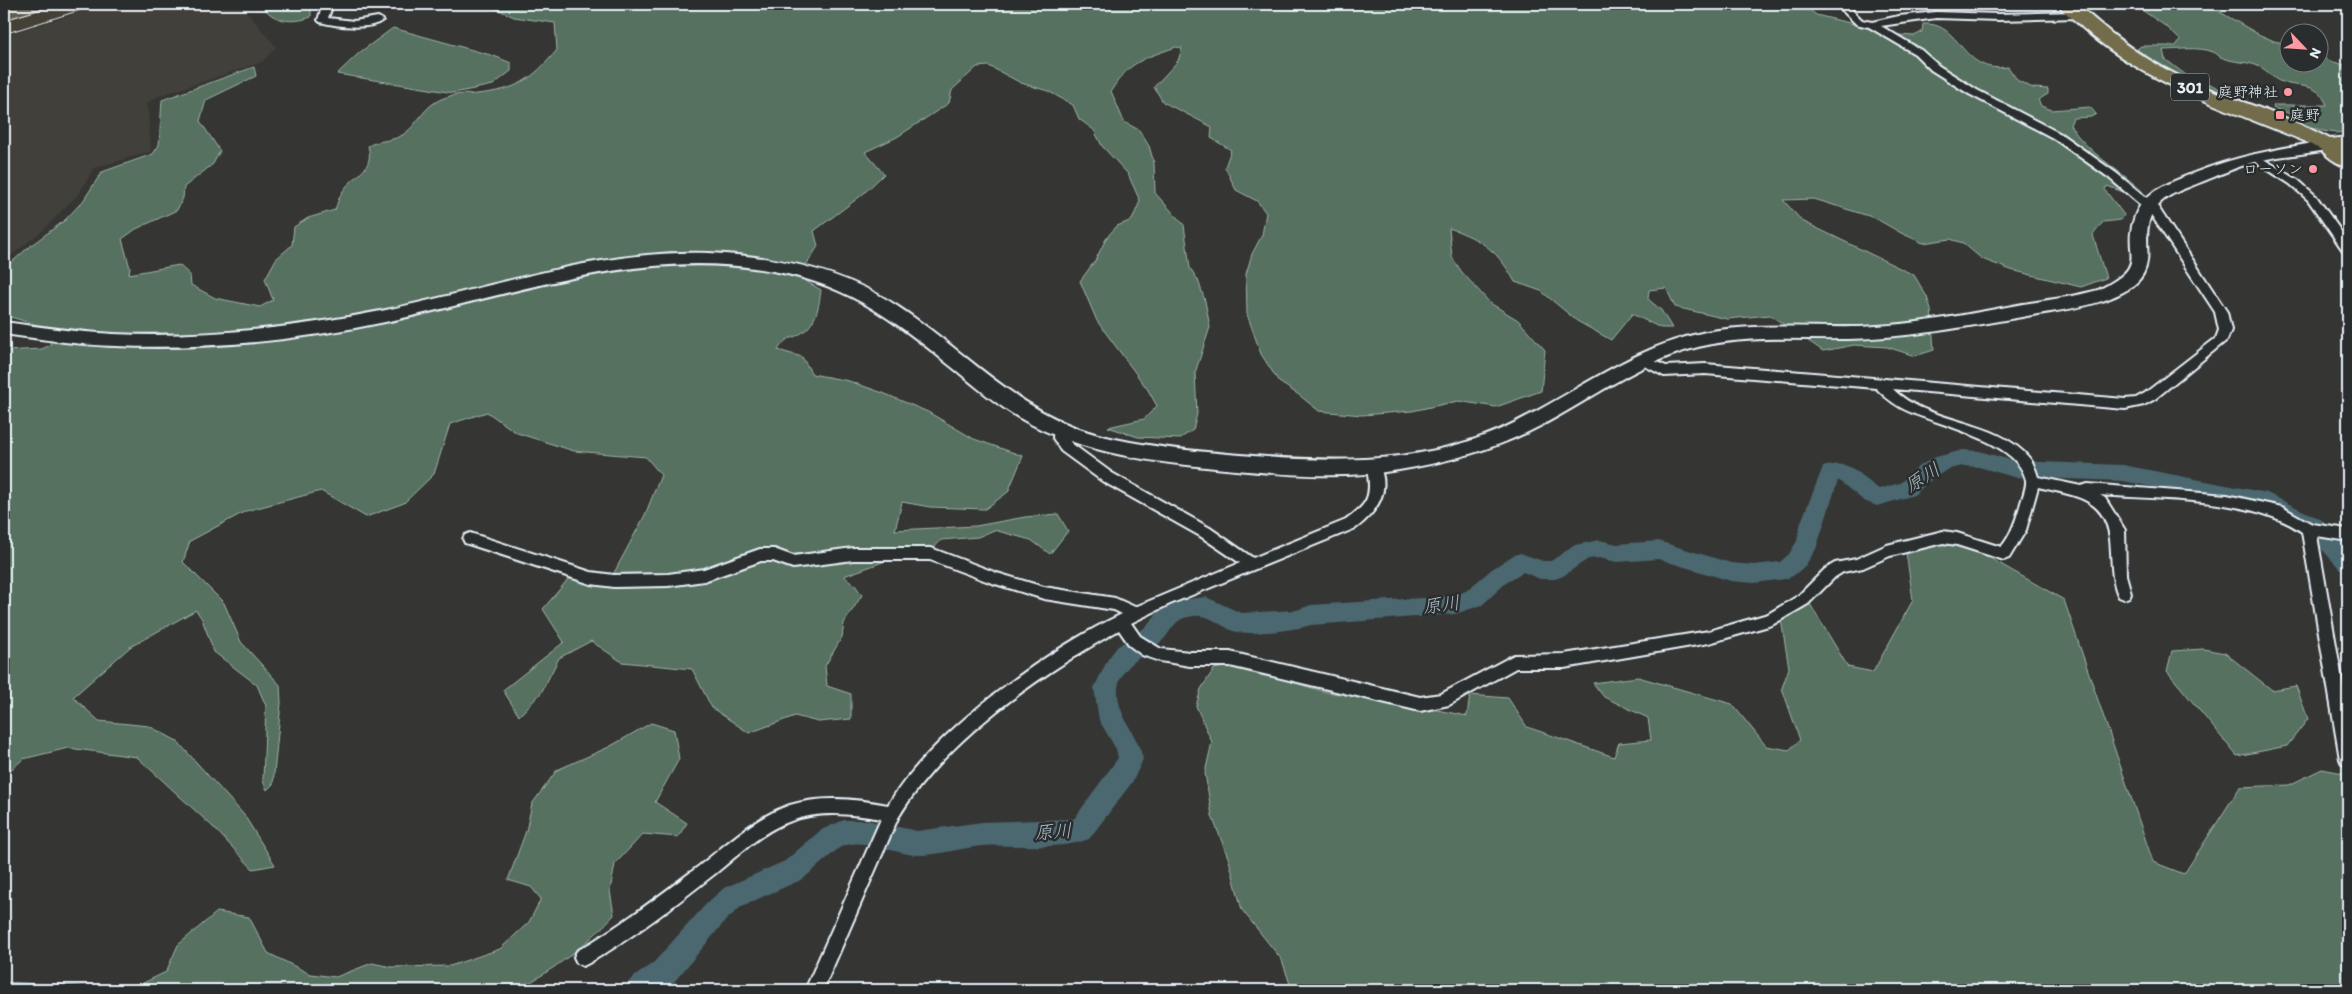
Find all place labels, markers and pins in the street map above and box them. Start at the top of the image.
place label: 庭野神社 [2218,83,2278,101]
marker: 庭野神社 [2282,86,2294,98]
place label: 庭野 [2290,106,2320,124]
marker: 庭野 [2274,109,2286,121]
place label: ローソン [2243,160,2303,178]
marker: ローソン [2307,163,2319,175]

